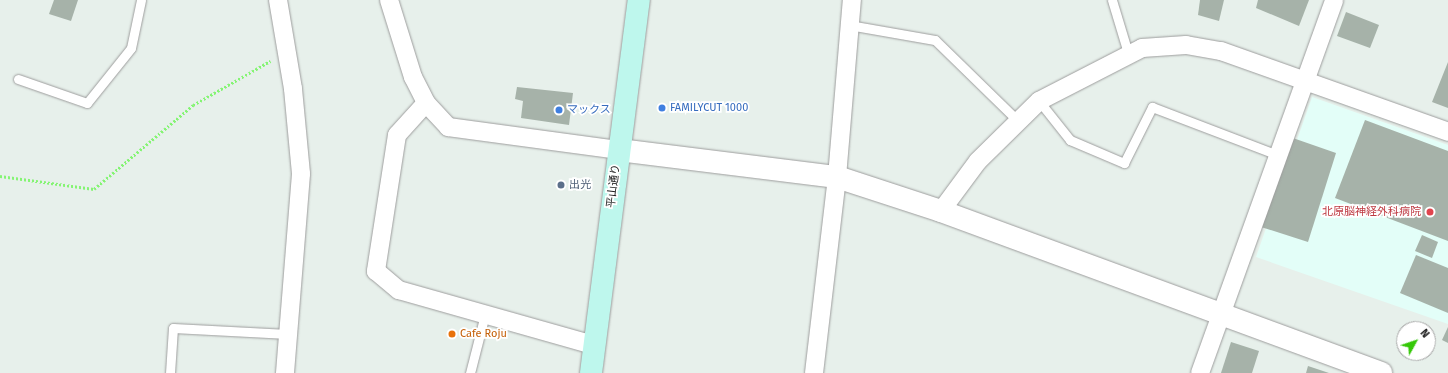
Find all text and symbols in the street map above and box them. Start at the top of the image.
place label: FAMILYCUT 1000 [670,101,748,115]
place label: マックス [567,103,611,117]
marker: FAMILYCUT 1000 [657,103,667,113]
marker: マックス [554,105,564,115]
street label: 平山通り [605,163,623,209]
place label: 出光 [569,178,591,192]
marker: 出光 [556,180,566,190]
place label: 北原脳神経外科病院 [1322,205,1421,219]
marker: 北原脳神経外科病院 [1424,206,1436,218]
north arrow [1396,321,1436,361]
place label: Cafe Roju [460,327,507,341]
text: N [1417,327,1432,341]
marker: Cafe Roju [447,329,457,339]

